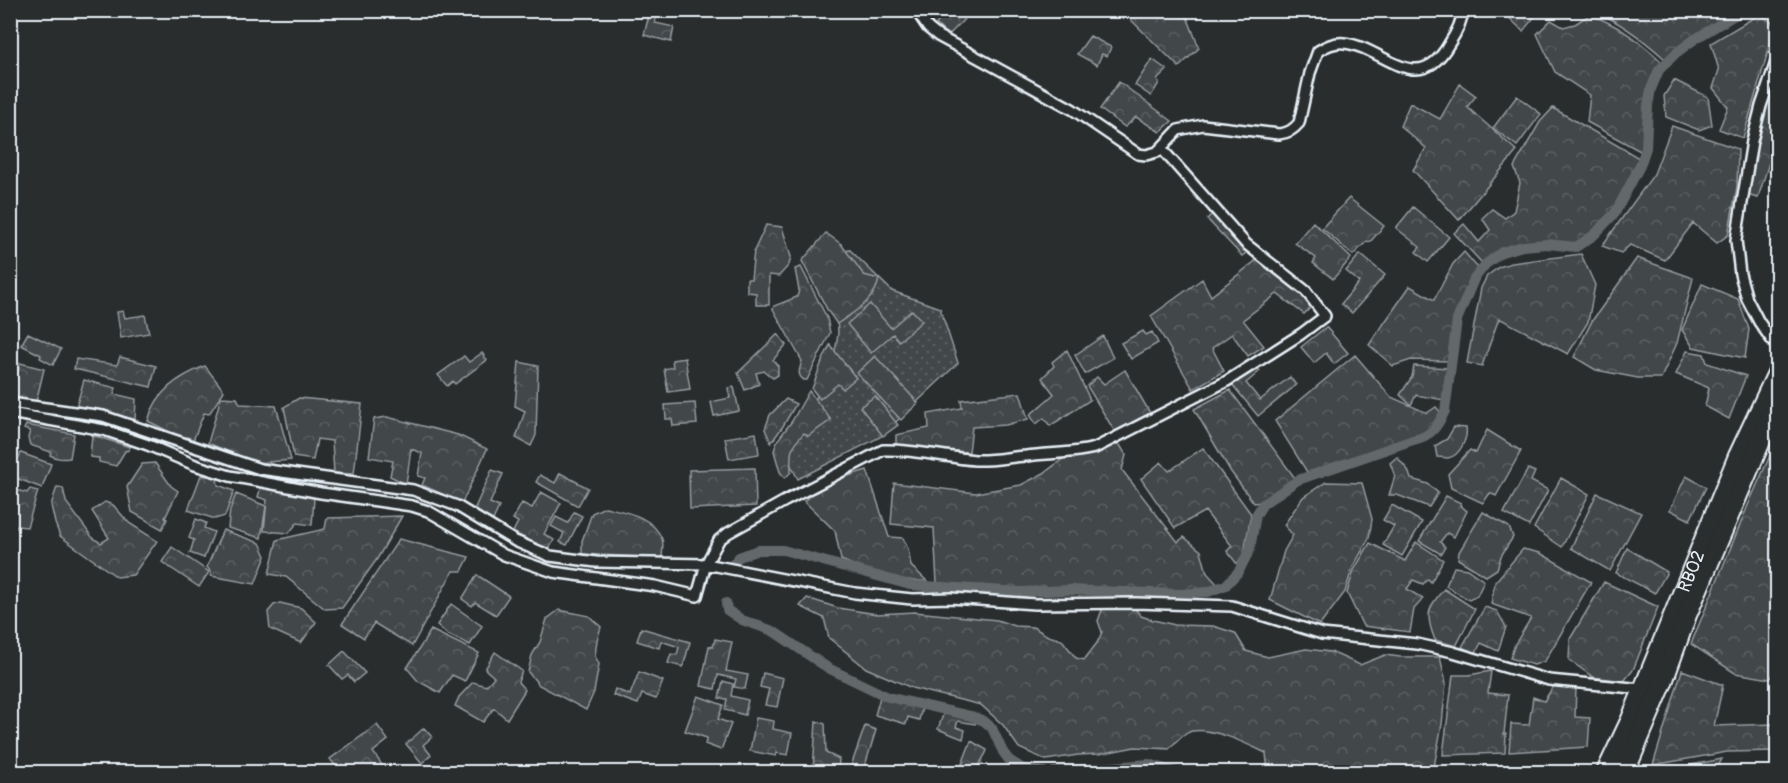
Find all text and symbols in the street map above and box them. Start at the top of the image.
street label: RB02 [1672,547,1710,596]

